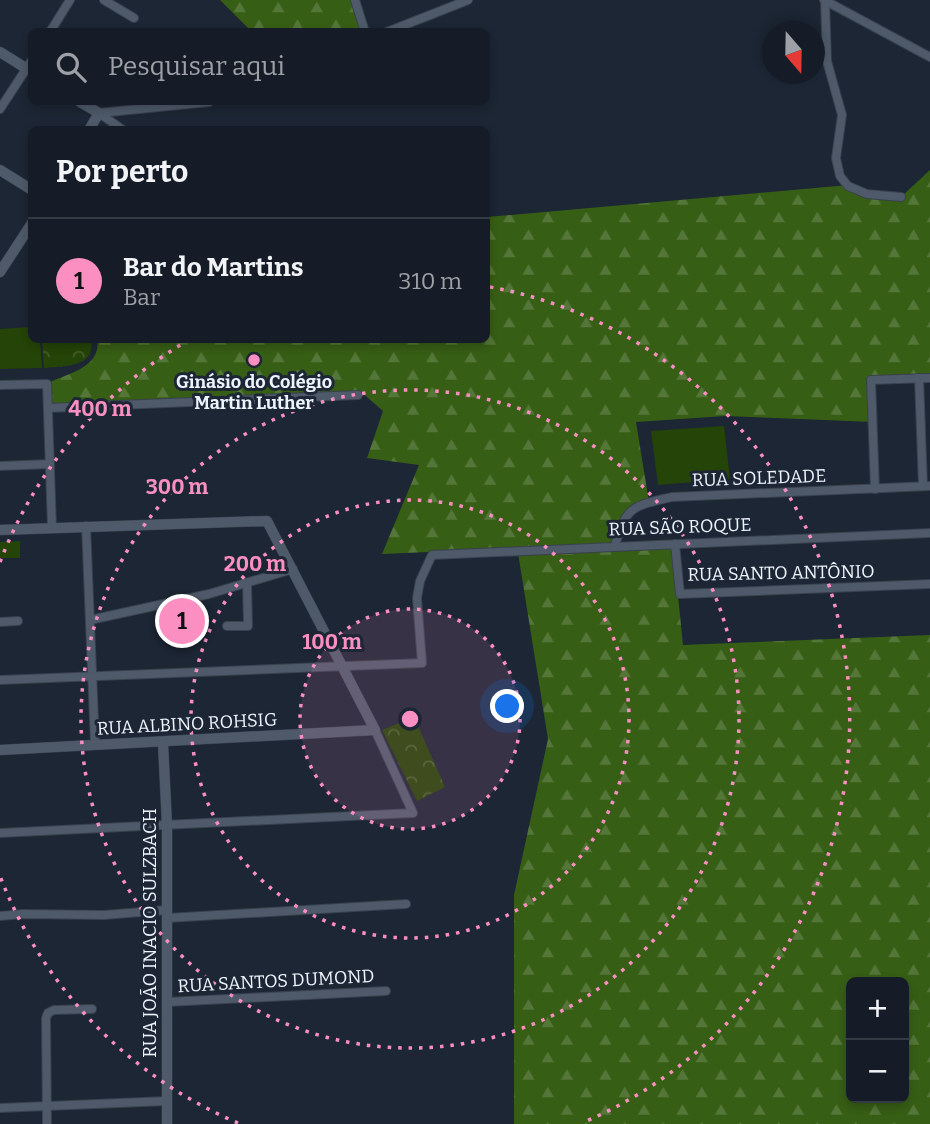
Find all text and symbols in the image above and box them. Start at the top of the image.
north arrow [762,21,825,84]
search box [28,28,490,105]
icon: search [52,48,90,86]
text: Pesquisar aqui [108,51,285,82]
text: Por perto [56,154,188,190]
text: Bar do Martins [123,252,304,283]
text: 1 [74,267,84,295]
text: 310 m [398,267,462,295]
text: Bar [123,283,160,311]
marker: Ginásio do Colégio Martin Luther [246,352,262,368]
place label: Ginásio do Colégio Martin Luther [176,371,332,414]
text: 400 m [68,396,132,422]
street label: RUA SOLEDADE [691,465,827,491]
text: 300 m [146,474,208,500]
street label: RUA SÃO ROQUE [608,514,752,540]
text: 200 m [224,551,286,577]
street label: RUA SANTO ANTÔNIO [687,560,875,586]
pin: 1 [159,595,205,647]
text: 100 m [302,629,362,655]
your location [490,689,524,723]
centre of rings [398,707,422,731]
street label: RUA ALBINO ROHSIG [96,708,278,740]
street label: RUA JOÃO INACIO SULZBACH [139,808,161,1058]
street label: RUA SANTOS DUMOND [177,965,375,997]
map controls [846,977,909,1103]
button: + [846,977,909,1040]
button: − [846,1040,909,1103]

